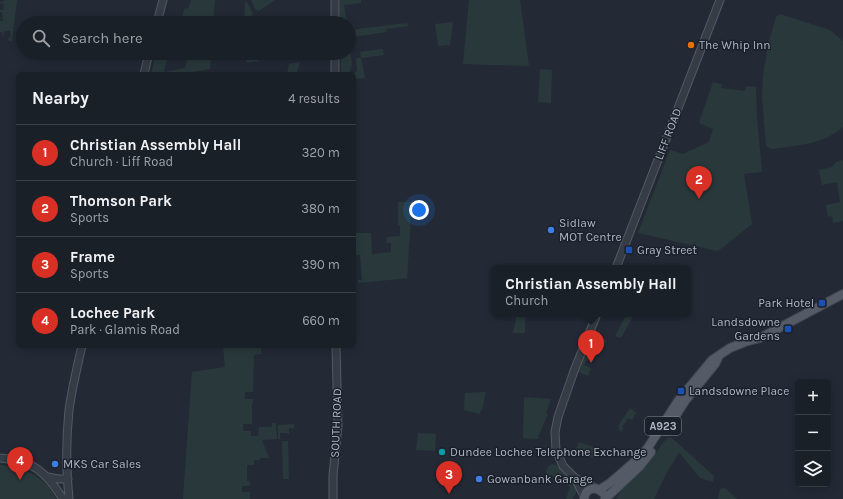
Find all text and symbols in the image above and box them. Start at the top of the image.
search box [16,16,356,60]
icon: search [30,27,52,49]
text: Search here [62,29,143,47]
place label: The Whip Inn [699,38,771,52]
marker: The Whip Inn [686,40,696,50]
text: Nearby [32,88,89,108]
text: 4 results [288,91,340,106]
street label: LIFF ROAD [652,106,684,162]
text: Christian Assembly Hall [70,136,241,154]
text: 1 [43,145,47,160]
text: 320 m [302,145,340,160]
text: Church · Liff Road [70,154,173,169]
pin: 2 [686,166,712,199]
text: Thomson Park [70,192,172,210]
your location [409,200,429,220]
text: 2 [41,201,49,216]
text: 380 m [301,201,340,216]
text: Sports [70,210,109,225]
place label: Sidlaw MOT Centre [559,216,622,244]
marker: Sidlaw MOT Centre [546,225,556,235]
place label: Gray Street [637,243,698,257]
marker: Gray Street [624,245,634,255]
text: Frame [70,248,115,266]
text: 3 [41,257,49,272]
text: 390 m [302,257,340,272]
popup [491,265,691,317]
text: Sports [70,266,109,281]
text: Christian Assembly Hall [505,275,677,293]
text: Church [505,293,548,308]
place label: Park Hotel [758,296,814,310]
marker: Park Hotel [817,298,827,308]
text: Lochee Park [70,304,155,322]
text: 4 [41,313,49,328]
text: 660 m [302,313,340,328]
place label: Landsdowne Gardens [711,315,780,343]
text: Park · Glamis Road [70,322,180,337]
marker: Landsdowne Gardens [783,324,793,334]
pin: 1 [578,330,604,363]
map controls [795,379,831,487]
button: + [795,379,831,415]
place label: Landsdowne Place [689,384,789,398]
marker: Landsdowne Place [676,386,686,396]
street label: SOUTH ROAD [328,388,344,458]
button: − [795,415,831,451]
road number: A923 [645,417,681,435]
place label: Dundee Lochee Telephone Exchange [450,445,646,459]
pin: 4 [7,447,33,480]
marker: Dundee Lochee Telephone Exchange [437,447,447,457]
button: layers [795,451,831,487]
place label: MKS Car Sales [63,457,141,471]
marker: MKS Car Sales [50,459,60,469]
pin: 3 [436,461,462,494]
place label: Gowanbank Garage [487,472,593,486]
marker: Gowanbank Garage [474,474,484,484]

